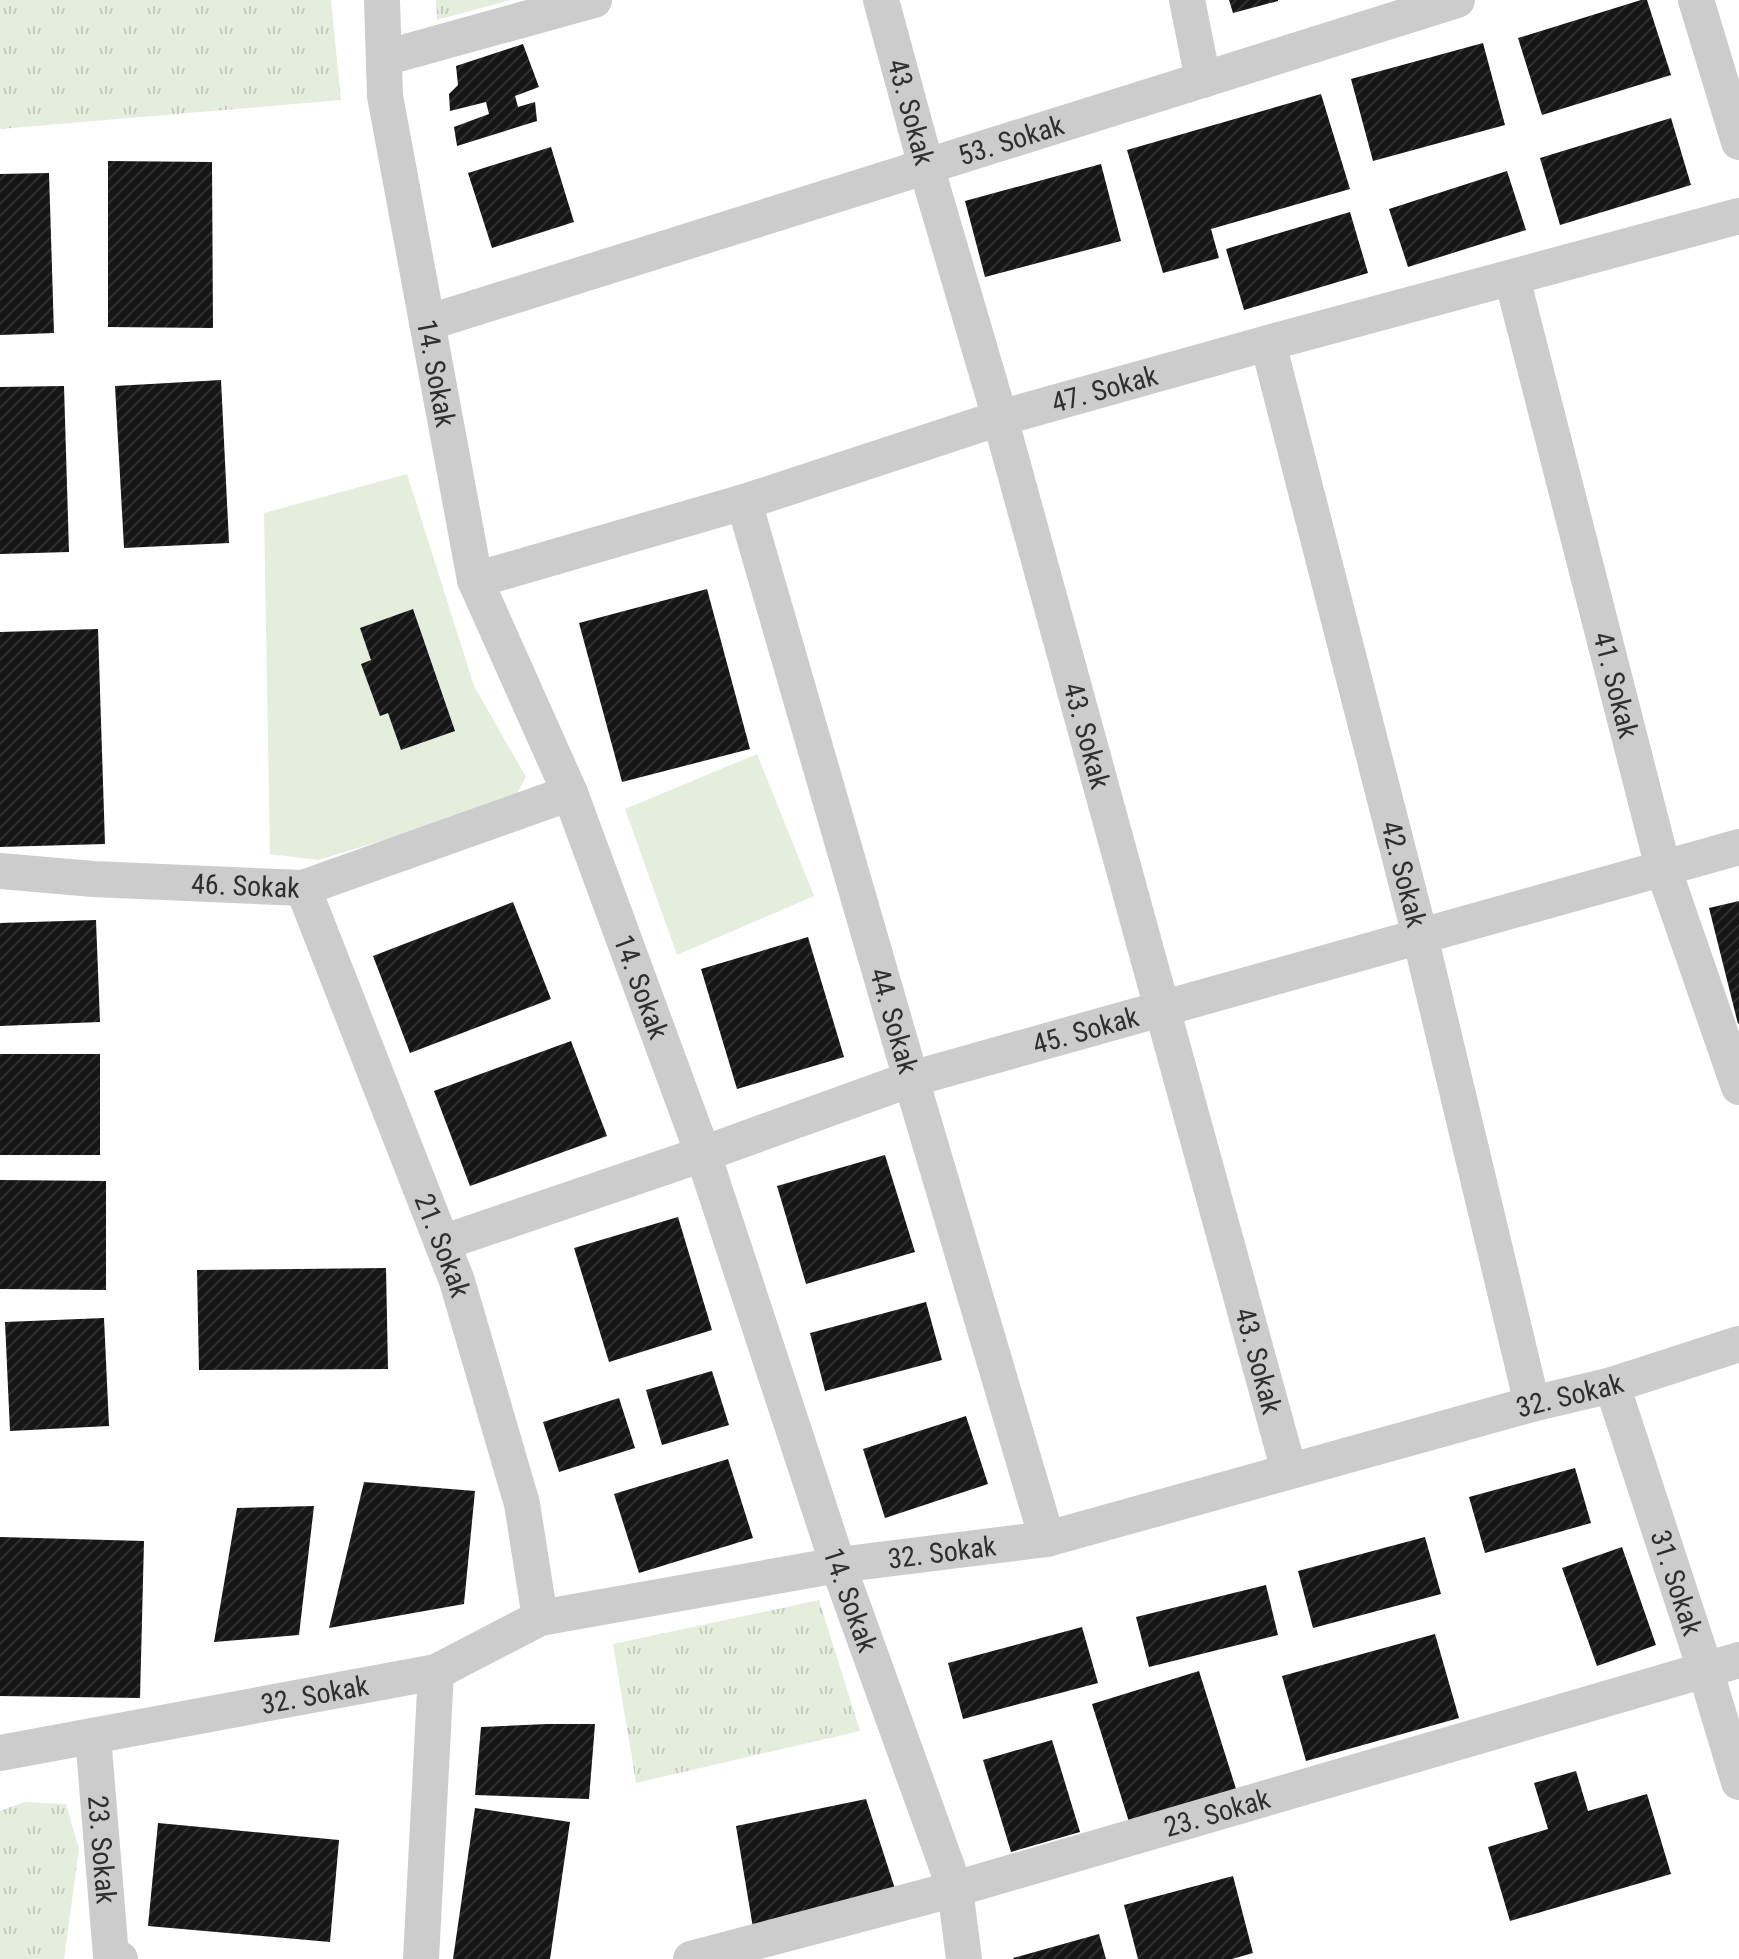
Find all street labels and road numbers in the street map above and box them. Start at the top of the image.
street label: 43. Sokak [881,55,942,169]
street label: 53. Sokak [954,108,1068,172]
street label: 14. Sokak [410,317,463,430]
street label: 47. Sokak [1048,358,1162,419]
street label: 41. Sokak [1587,628,1646,742]
street label: 43. Sokak [1057,679,1118,793]
street label: 42. Sokak [1375,817,1434,931]
street label: 46. Sokak [190,867,301,904]
street label: 14. Sokak [607,930,676,1044]
street label: 44. Sokak [863,964,925,1078]
street label: 45. Sokak [1029,999,1143,1061]
street label: 21. Sokak [408,1189,478,1302]
street label: 43. Sokak [1228,1304,1289,1418]
street label: 32. Sokak [1512,1366,1628,1424]
street label: 31. Sokak [1644,1526,1709,1640]
street label: 32. Sokak [886,1529,998,1575]
street label: 14. Sokak [817,1543,885,1657]
street label: 32. Sokak [258,1668,371,1721]
street label: 23. Sokak [1160,1781,1274,1844]
street label: 23. Sokak [81,1794,123,1906]

